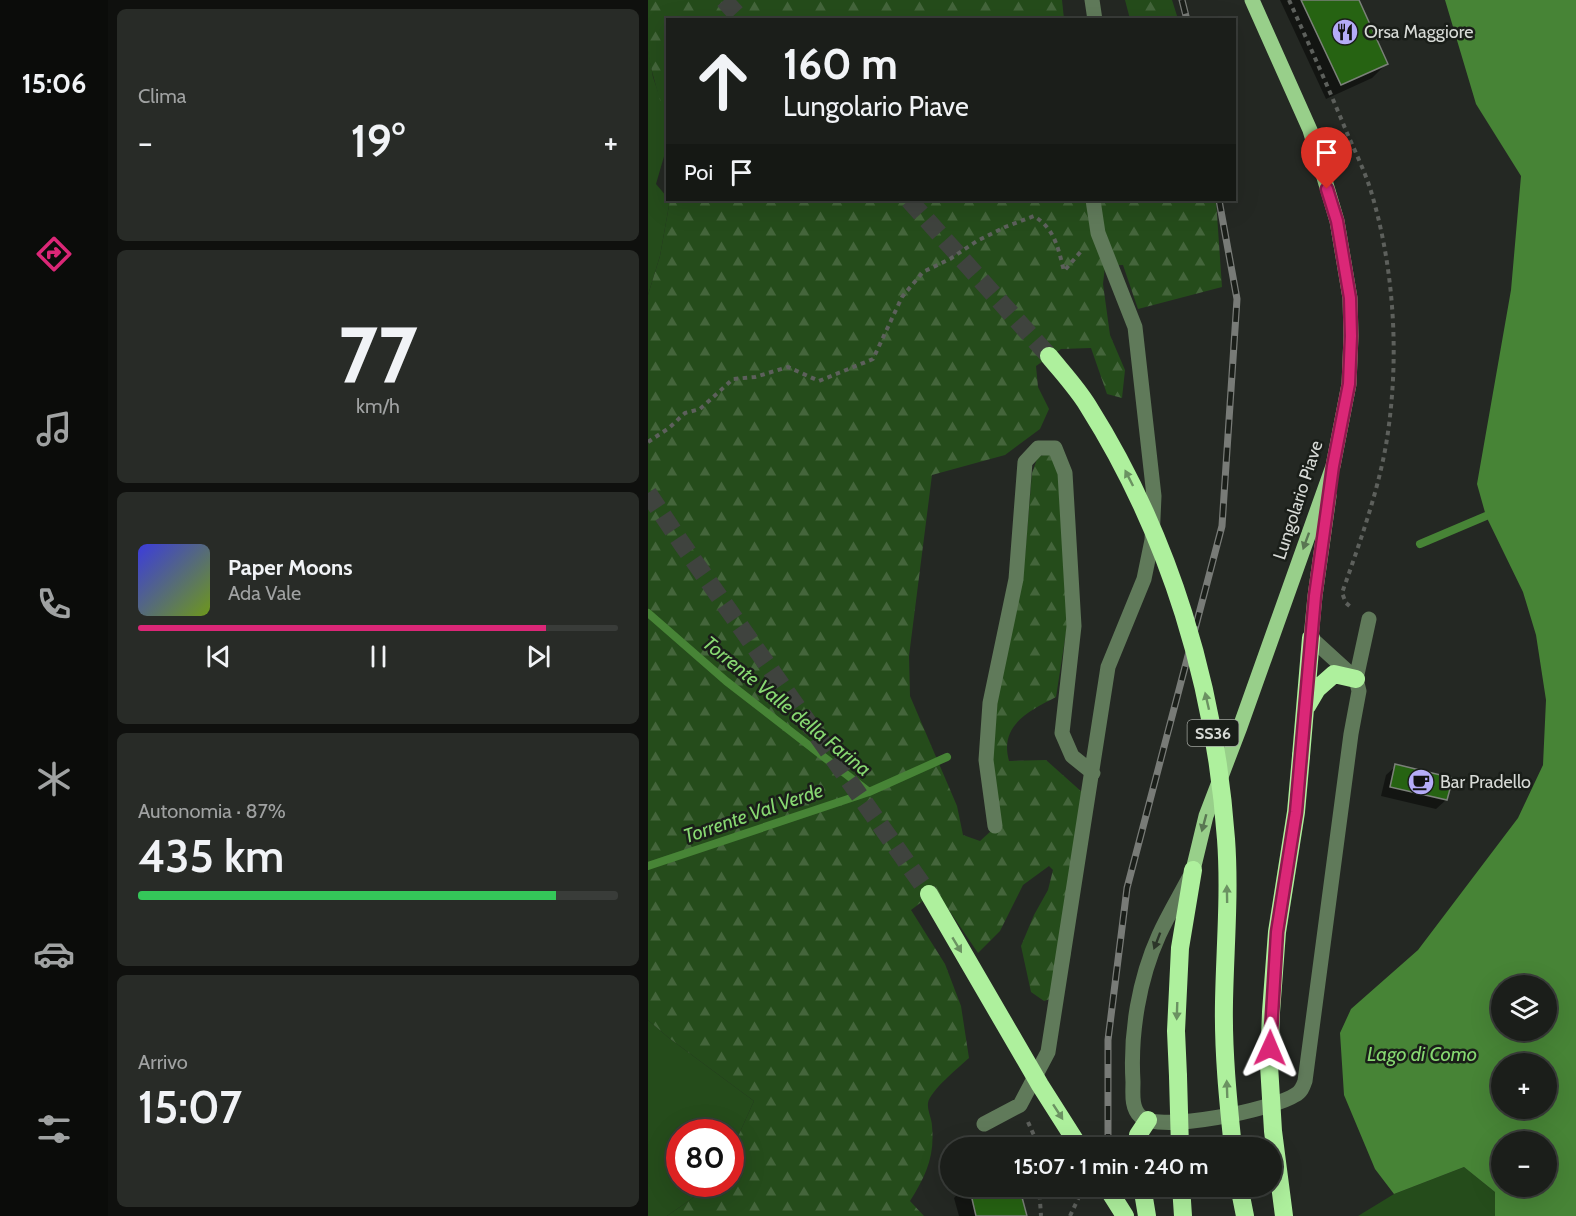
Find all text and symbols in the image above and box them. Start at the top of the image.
restaurant icon: Orsa Maggiore [1330,17,1360,47]
place label: Orsa Maggiore [1364,21,1473,43]
text: 160 m [783,38,898,90]
icon: ahead [684,42,762,120]
text: 15:06 [22,67,86,100]
text: Clima [138,84,186,108]
text: Lungolario Piave [783,90,969,123]
text: 19° [351,114,405,168]
text: − [138,122,153,162]
text: + [603,122,618,162]
pin [1301,127,1352,189]
icon: arrive [1310,136,1343,169]
icon: arrive [725,156,758,189]
text: Poi [684,159,713,186]
icon: directions [33,233,75,275]
text: 77 [338,307,418,402]
text: km/h [356,394,400,418]
icon: music [33,408,75,450]
street label: Lungolario Piave [1268,438,1328,562]
one-way arrow [1124,469,1134,486]
one-way arrow [1301,532,1311,550]
text: Paper Moons [228,554,352,581]
text: Ada Vale [228,581,301,605]
icon: phone [33,583,75,625]
water label: Torrente Valle della Farina [698,631,876,781]
icon: previous [202,640,235,673]
icon: pause [362,640,395,673]
icon: next [522,640,555,673]
one-way arrow [1201,692,1211,710]
road number: SS36 [1188,720,1238,746]
icon: climate [33,758,75,800]
cafe icon: Bar Pradello [1406,767,1436,797]
place label: Bar Pradello [1440,771,1531,793]
water label: Torrente Val Verde [680,778,826,848]
text: Autonomia · 87% [138,799,286,823]
one-way arrow [1199,814,1209,832]
text: 435 km [138,829,284,883]
one-way arrow [1222,885,1232,904]
one-way arrow [1152,932,1162,950]
icon: car [33,933,75,975]
one-way arrow [952,937,963,953]
map controls [1491,975,1557,1197]
button: layers [1491,975,1557,1041]
one-way arrow [1172,1002,1182,1021]
position arrow [1238,1016,1302,1080]
water label: Lago di Como [1367,1042,1477,1066]
text: Arrivo [138,1050,188,1074]
button: + [1491,1053,1557,1119]
text: 15:07 [138,1080,242,1134]
one-way arrow [1223,1080,1232,1099]
one-way arrow [1052,1104,1063,1121]
icon: filters [33,1108,75,1150]
speed limit sign: 80 [666,1119,744,1197]
button: − [1491,1131,1557,1197]
text: 15:07 · 1 min · 240 m [1014,1153,1208,1180]

